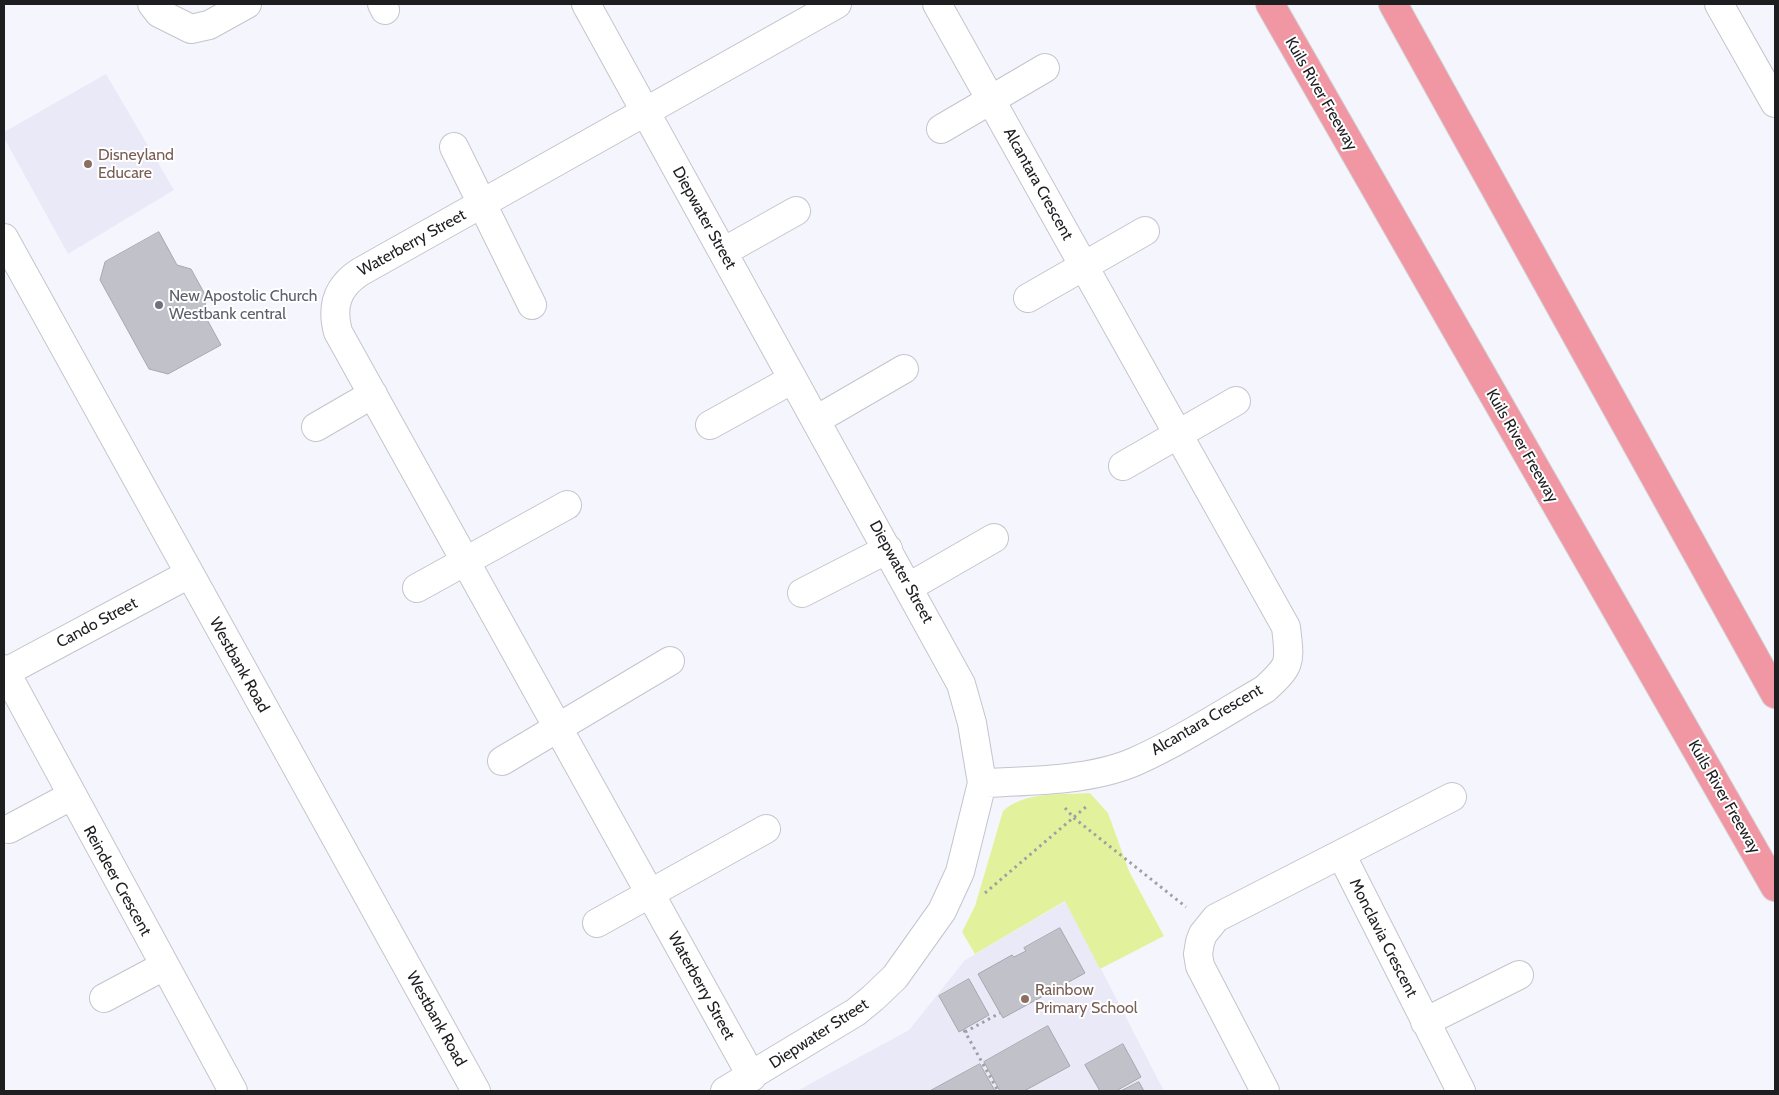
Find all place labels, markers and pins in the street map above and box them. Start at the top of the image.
place label: Disneyland Educare [98,145,174,183]
marker: Disneyland Educare [82,158,94,170]
place label: New Apostolic Church Westbank central [169,286,317,324]
marker: New Apostolic Church Westbank central [153,299,165,311]
place label: Rainbow Primary School [1035,980,1138,1018]
marker: Rainbow Primary School [1019,993,1031,1005]

